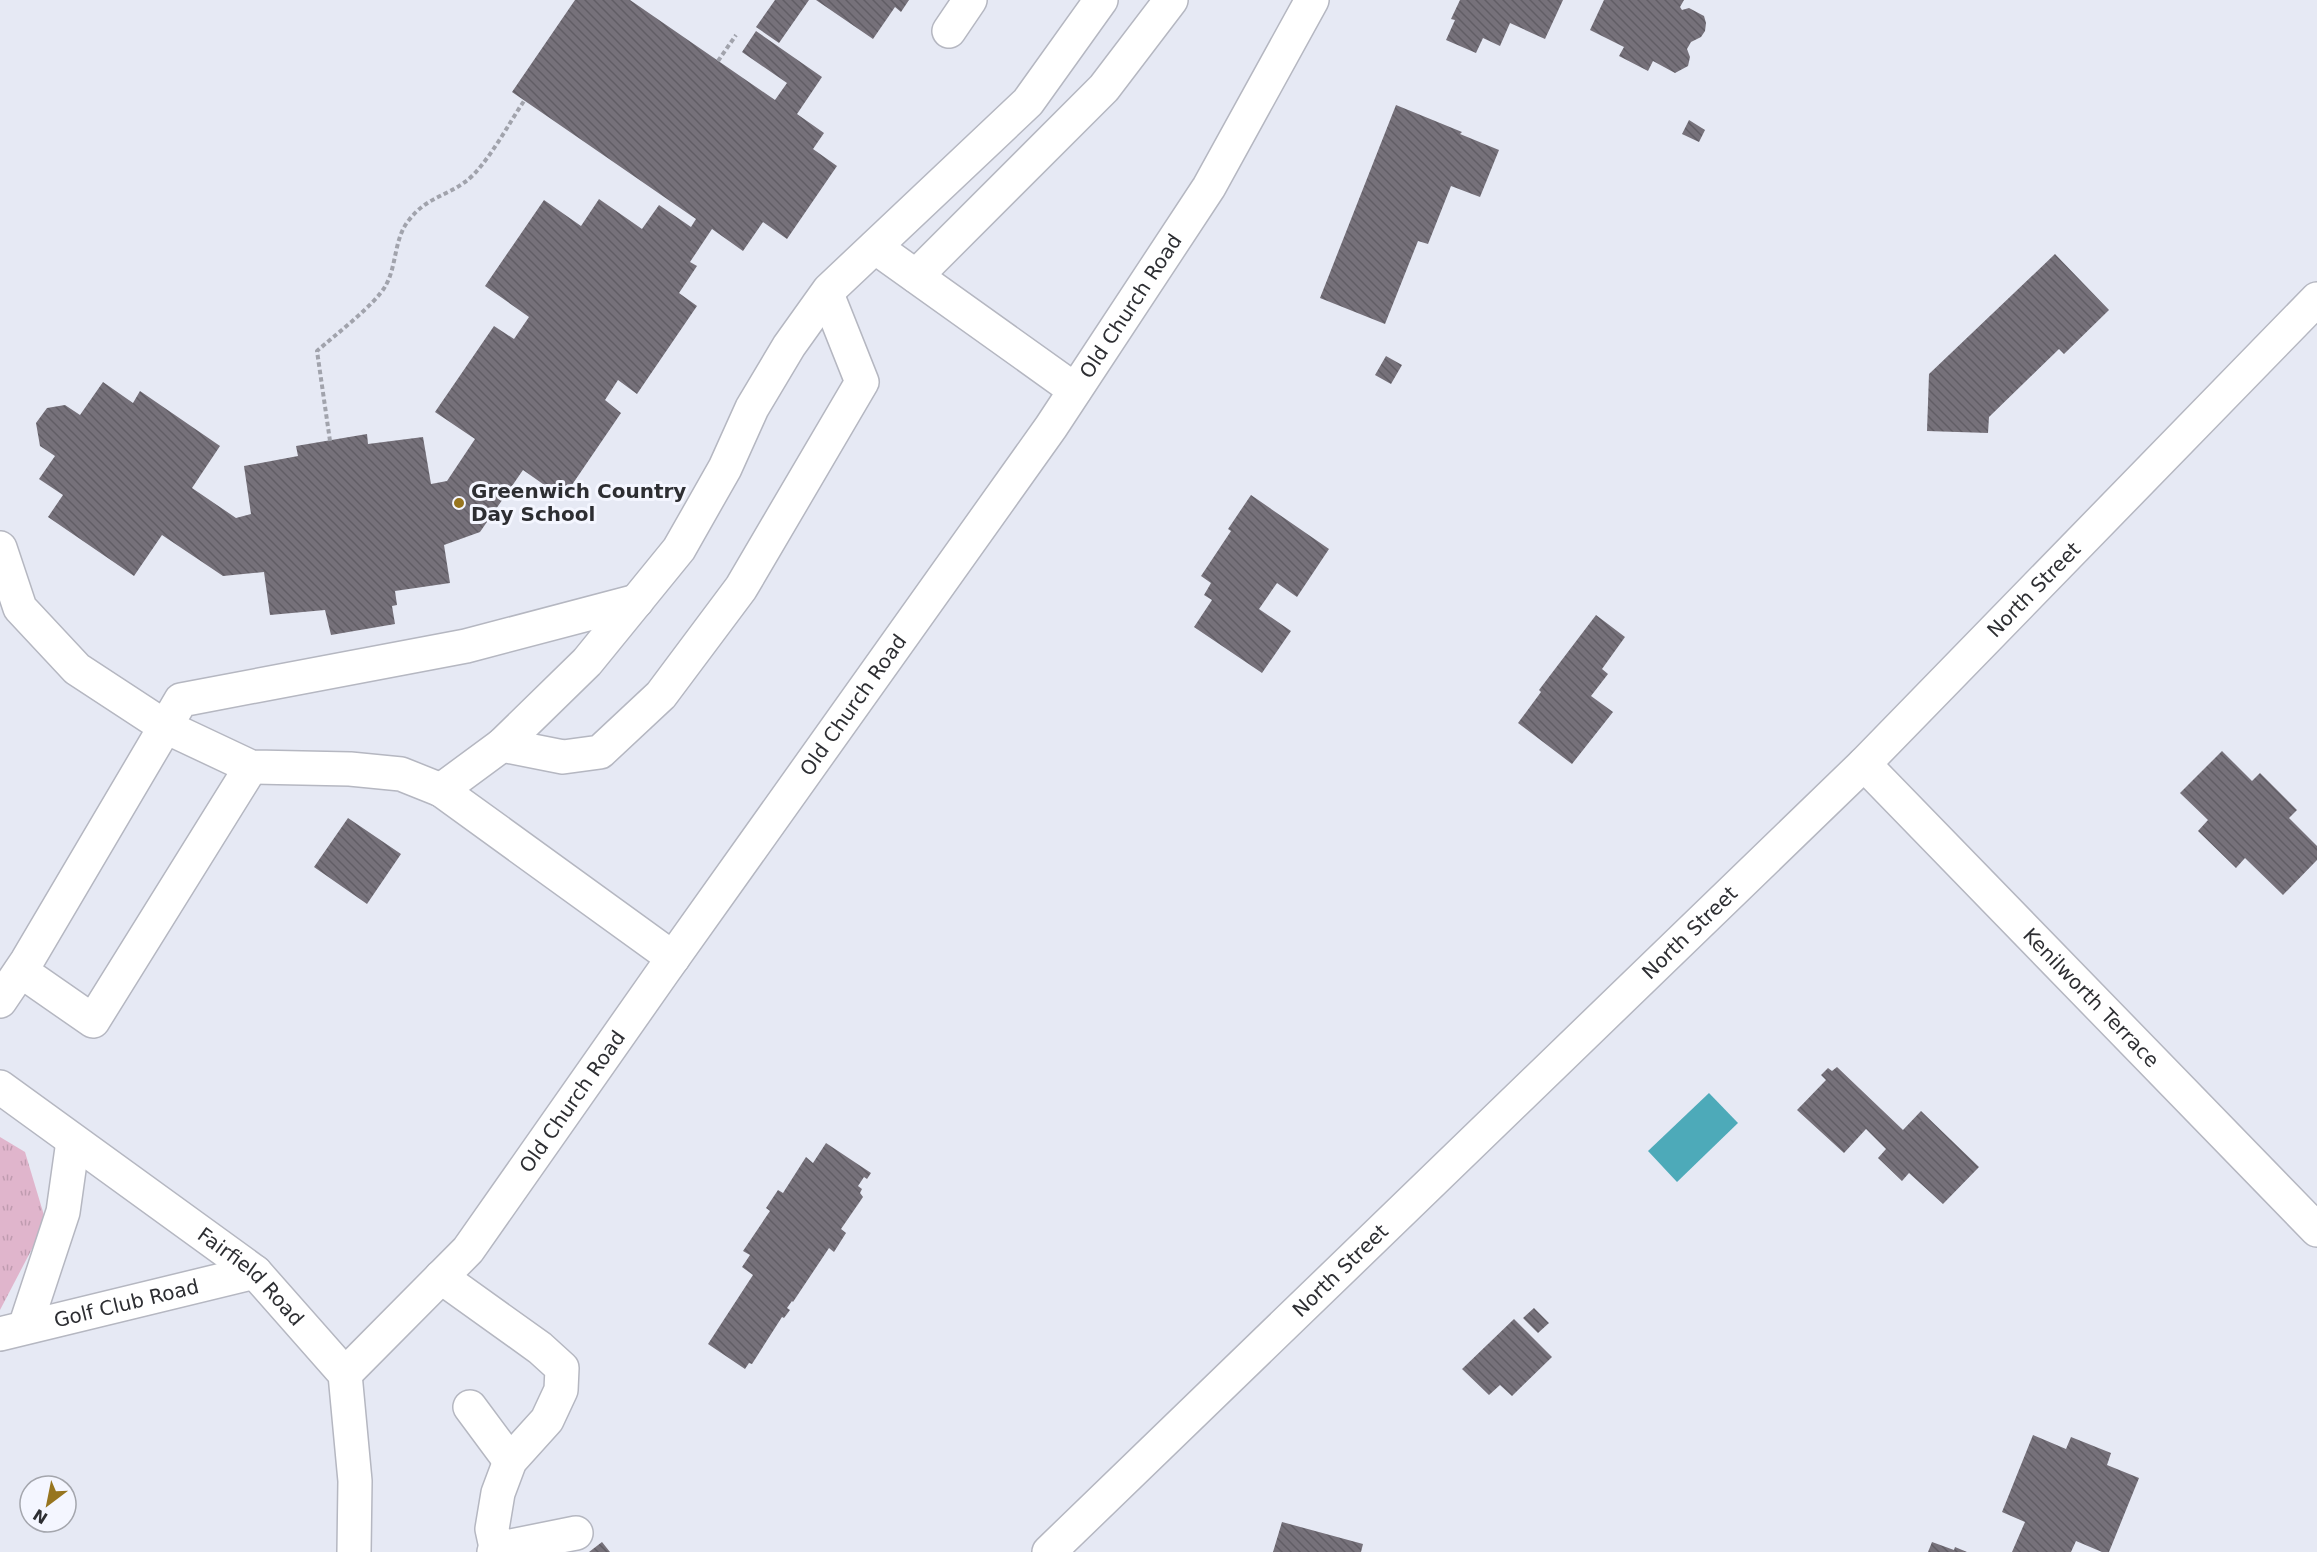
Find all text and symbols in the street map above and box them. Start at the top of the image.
street label: Old Church Road [1074,229,1187,383]
place label: Greenwich Country Day School [471,479,686,526]
marker: Greenwich Country Day School [452,496,466,510]
street label: North Street [1982,537,2085,642]
street label: Old Church Road [795,630,912,780]
street label: North Street [1637,881,1742,984]
street label: Kenilworth Terrace [2018,923,2164,1072]
street label: Old Church Road [514,1026,630,1177]
street label: North Street [1288,1219,1393,1322]
street label: Fairfield Road [193,1222,309,1331]
street label: Golf Club Road [51,1274,201,1332]
north arrow [18,1474,78,1534]
text: N [30,1505,51,1528]

